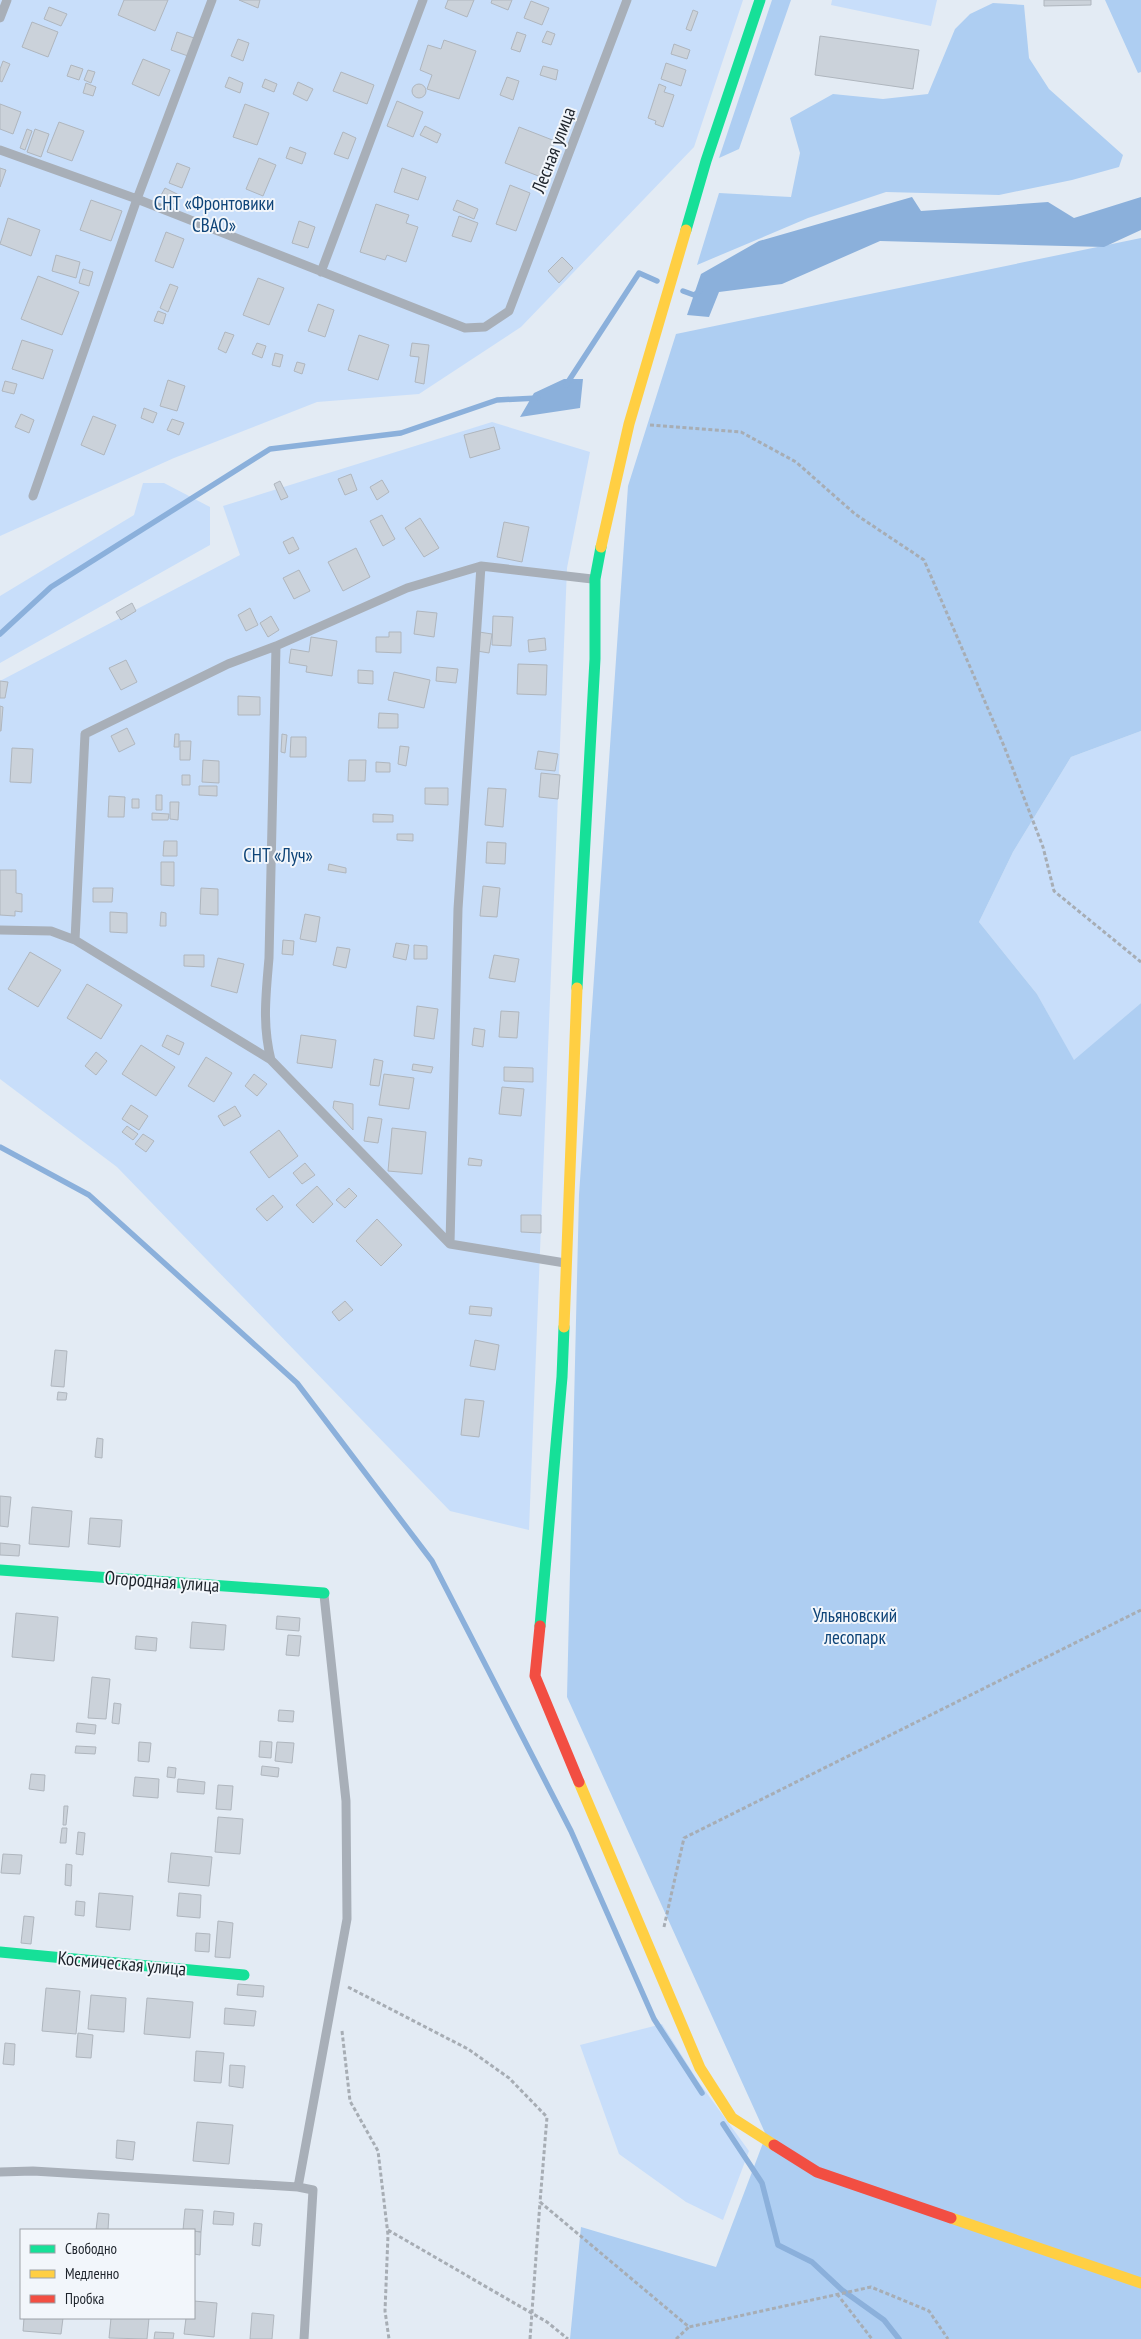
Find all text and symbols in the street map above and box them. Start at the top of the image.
street label: Лесная улица [525,104,580,197]
park label: СНТ «Фронтовики СВАО» [154,191,274,237]
park label: СНТ «Луч» [243,843,313,867]
street label: Огородная улица [104,1565,220,1597]
park label: Ульяновский лесопарк [813,1603,897,1649]
street label: Космическая улица [57,1945,187,1981]
legend [20,2229,195,2319]
text: Свободно [65,2239,117,2258]
text: Медленно [65,2264,119,2283]
text: Пробка [65,2289,104,2308]

